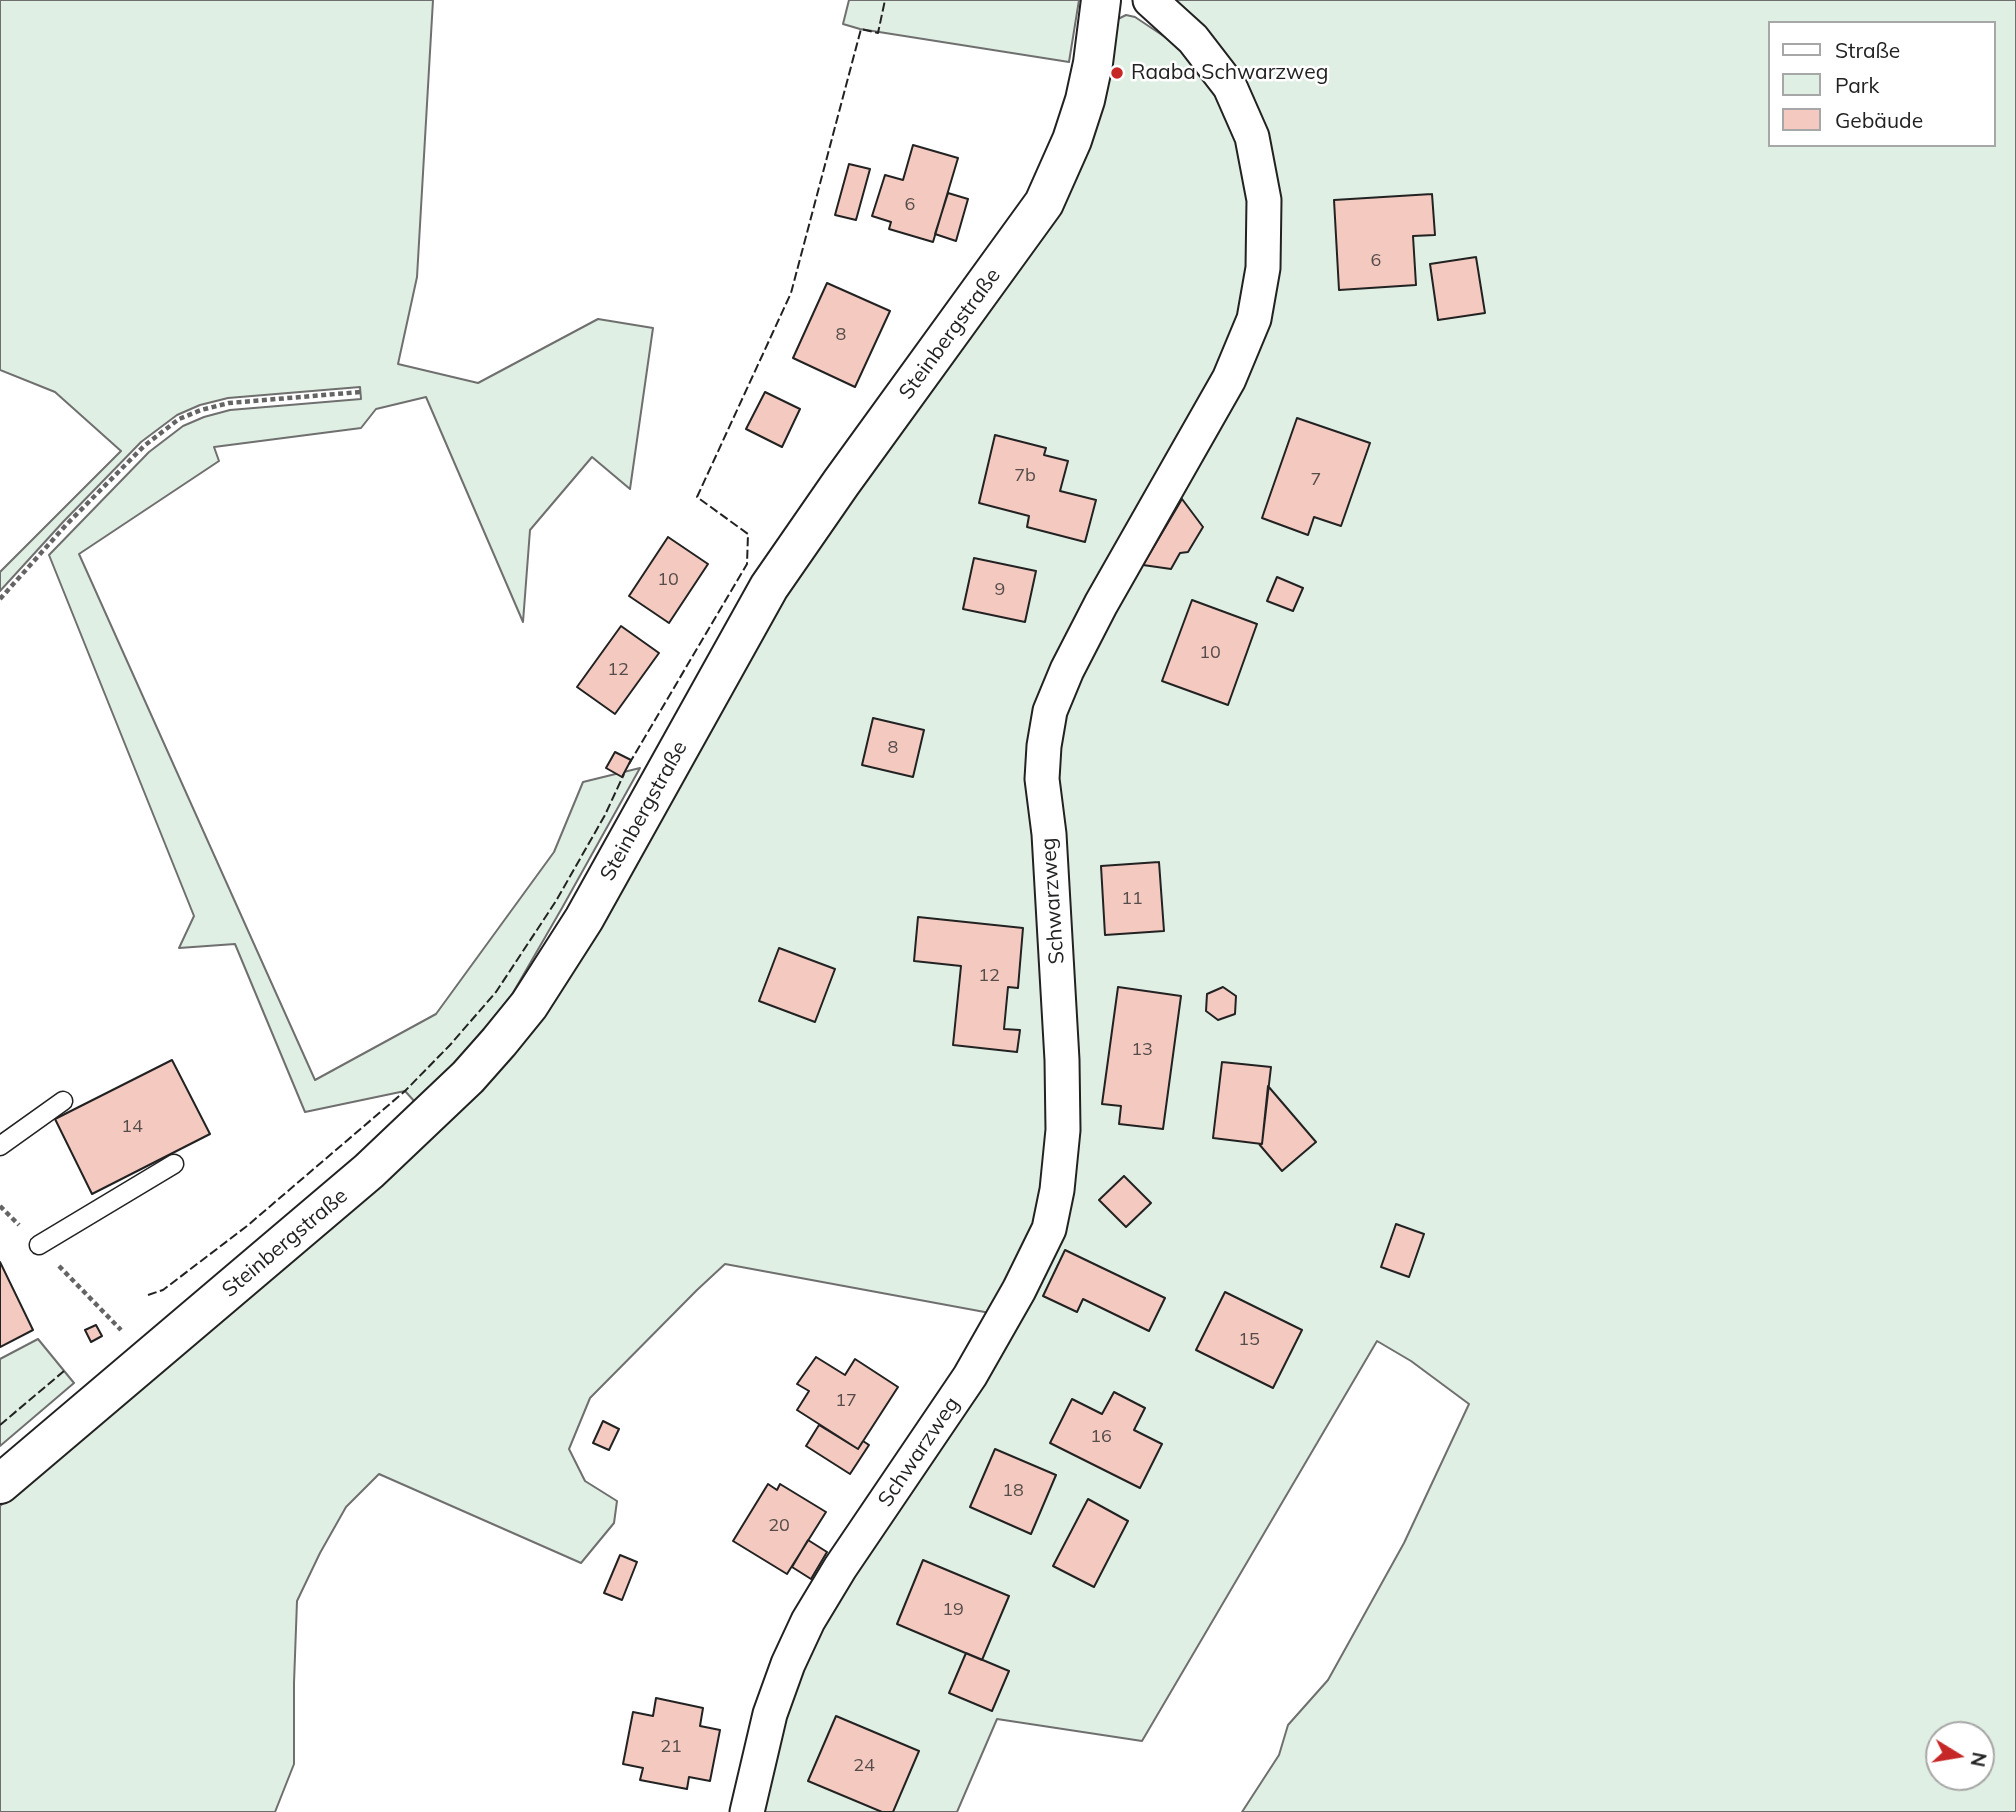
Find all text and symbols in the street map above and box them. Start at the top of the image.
legend [1768,21,1995,147]
text: Straße [1835,37,1900,63]
place label: Raaba Schwarzweg [1131,60,1328,86]
marker: Raaba Schwarzweg [1109,65,1125,81]
text: Park [1835,72,1879,98]
text: Gebäude [1835,107,1923,133]
house number: 6 [905,194,915,216]
house number: 6 [1371,250,1381,272]
street label: Steinbergstraße [894,264,1006,404]
house number: 8 [836,324,846,346]
house number: 7b [1014,465,1036,487]
house number: 7 [1311,469,1321,491]
house number: 10 [657,569,679,591]
house number: 9 [995,579,1005,601]
house number: 10 [1199,642,1221,664]
house number: 12 [607,659,629,681]
street label: Steinbergstraße [595,737,693,885]
house number: 8 [888,737,898,759]
street label: Schwarzweg [1036,837,1070,965]
house number: 11 [1121,888,1143,910]
house number: 12 [978,965,1000,987]
house number: 13 [1131,1039,1153,1061]
house number: 14 [121,1116,143,1138]
street label: Steinbergstraße [217,1183,353,1303]
house number: 15 [1238,1329,1260,1351]
house number: 17 [835,1390,857,1412]
street label: Schwarzweg [873,1392,965,1512]
house number: 16 [1090,1426,1112,1448]
house number: 18 [1002,1480,1024,1502]
house number: 20 [768,1515,790,1537]
house number: 19 [942,1599,964,1621]
north arrow [1925,1721,1995,1791]
house number: 21 [660,1736,682,1758]
text: N [1966,1750,1992,1769]
house number: 24 [853,1755,875,1777]

